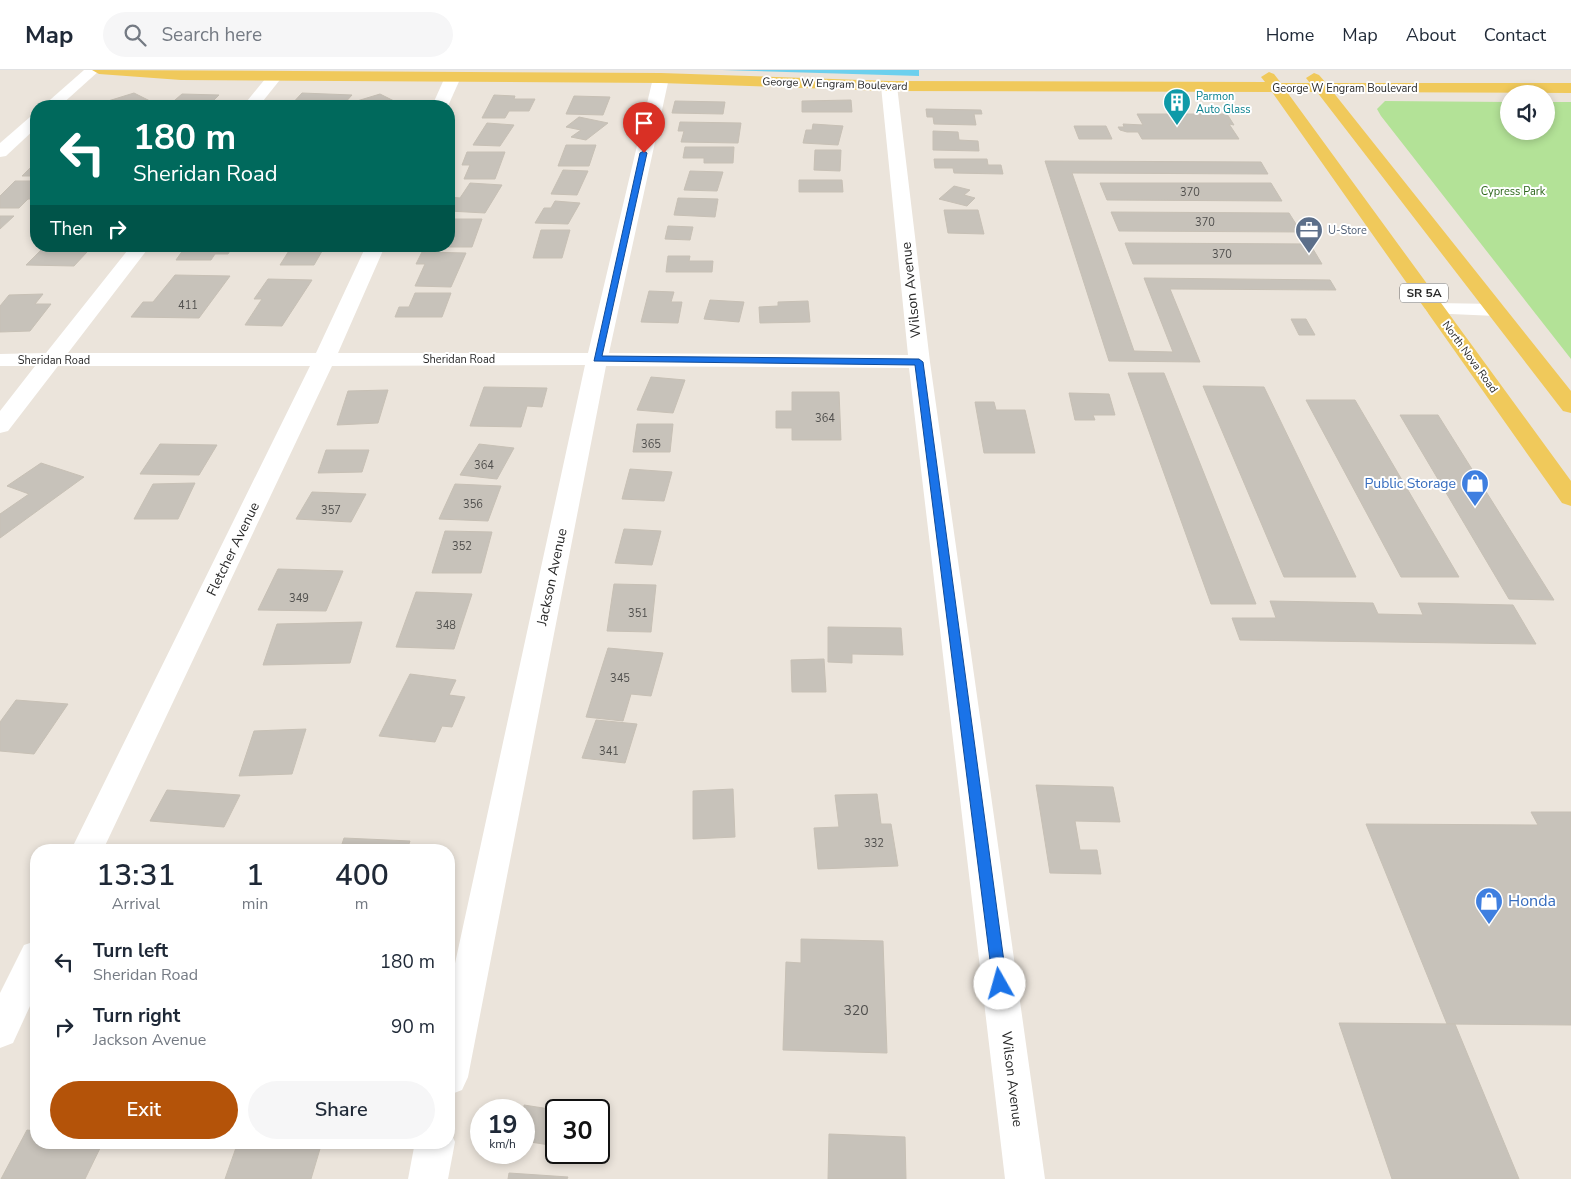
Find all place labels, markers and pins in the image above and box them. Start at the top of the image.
building icon: Parmon Auto Glass [1162,87,1192,126]
place label: Parmon Auto Glass [1196,89,1251,117]
pin [623,102,665,153]
office icon: U-Store [1294,215,1324,254]
place label: U-Store [1328,223,1367,238]
shop icon: Public Storage [1460,468,1490,507]
place label: Public Storage [1365,474,1456,493]
shop icon: Honda [1474,886,1504,925]
place label: Honda [1508,890,1556,912]

